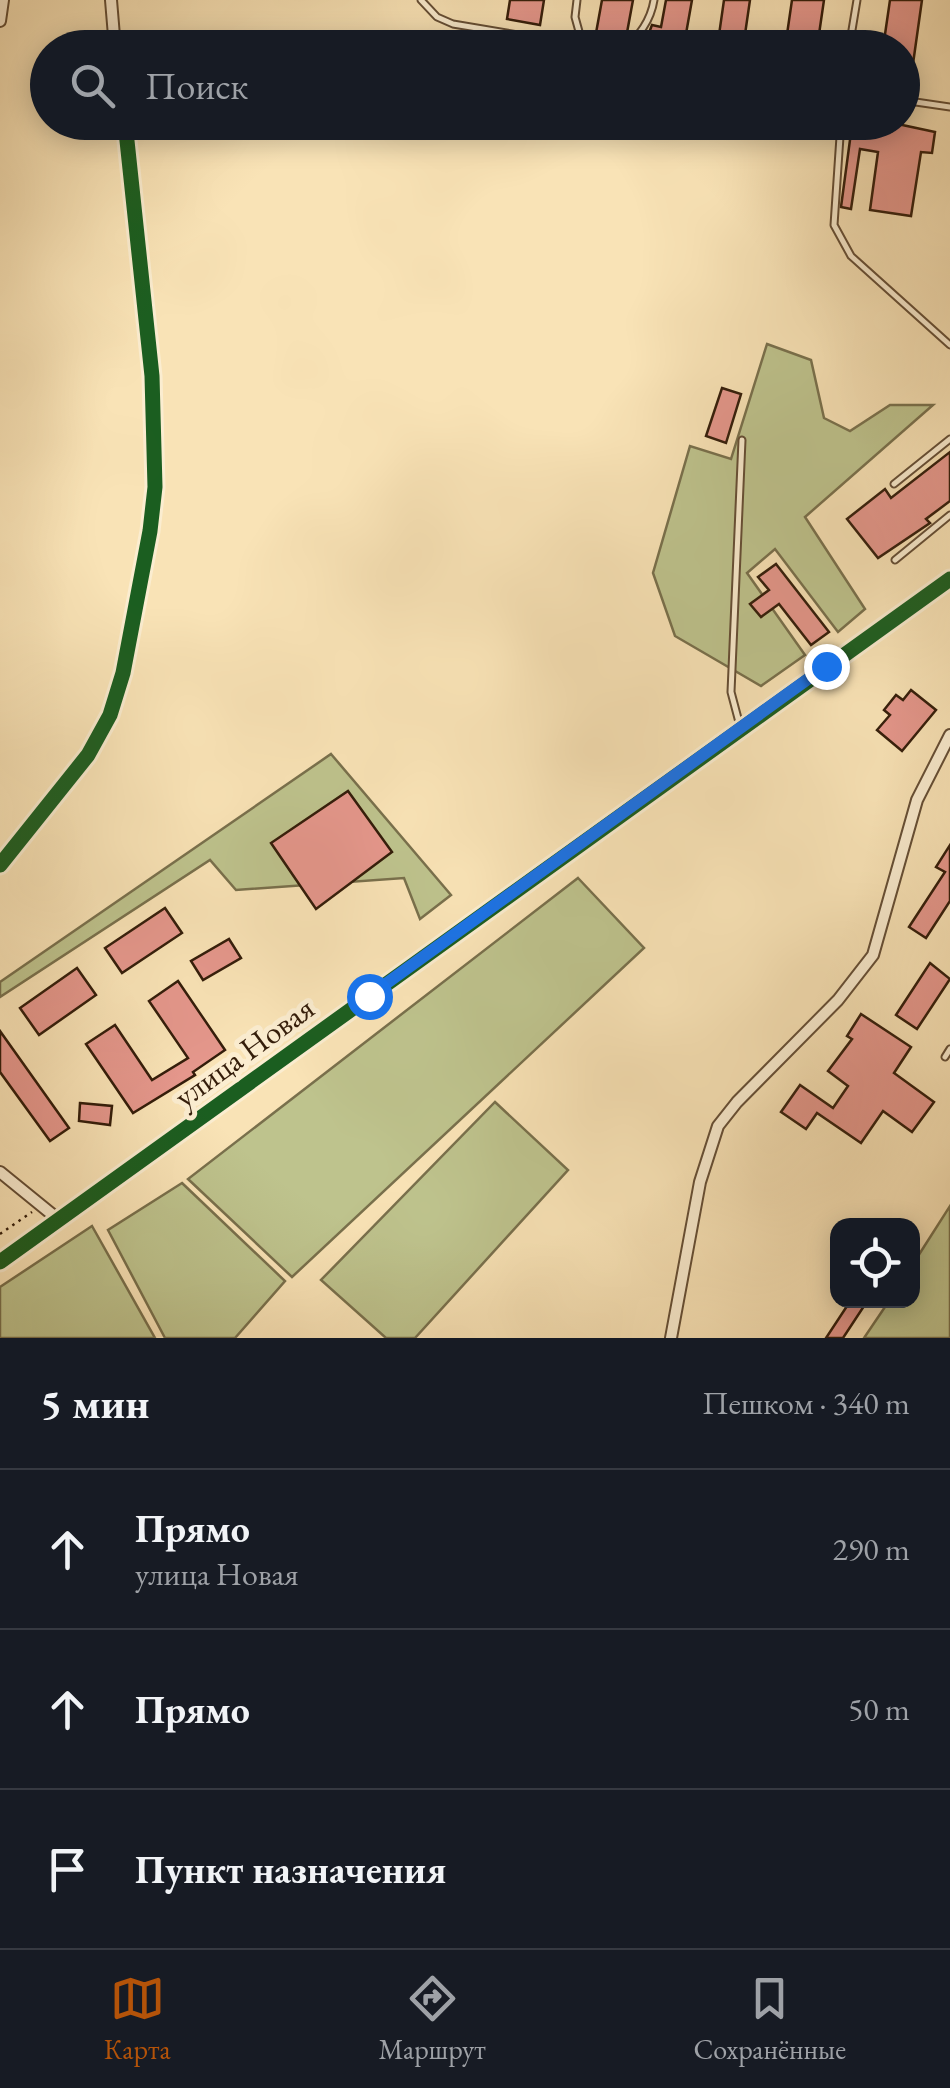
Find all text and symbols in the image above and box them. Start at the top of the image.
search box [30,30,920,140]
icon: search [65,58,120,113]
text: Поиск [145,61,248,110]
route end [804,644,850,690]
route start [347,974,393,1020]
street label: улица Новая [166,987,322,1117]
map controls [830,1218,920,1308]
button: locate [830,1218,920,1308]
text: 5 мин [40,1376,149,1431]
text: Пешком · 340 m [702,1382,910,1424]
text: Прямо [135,1504,250,1553]
icon: ahead [40,1522,95,1577]
text: 290 m [833,1528,910,1570]
text: улица Новая [135,1553,299,1595]
icon: ahead [40,1682,95,1737]
text: Прямо [135,1685,250,1734]
text: 50 m [848,1688,910,1730]
icon: arrive [40,1842,95,1897]
text: Пункт назначения [135,1845,446,1894]
tab: Карта [104,1971,171,2067]
tab: Маршрут [378,1971,486,2067]
tab: Сохранённые [693,1971,846,2067]

